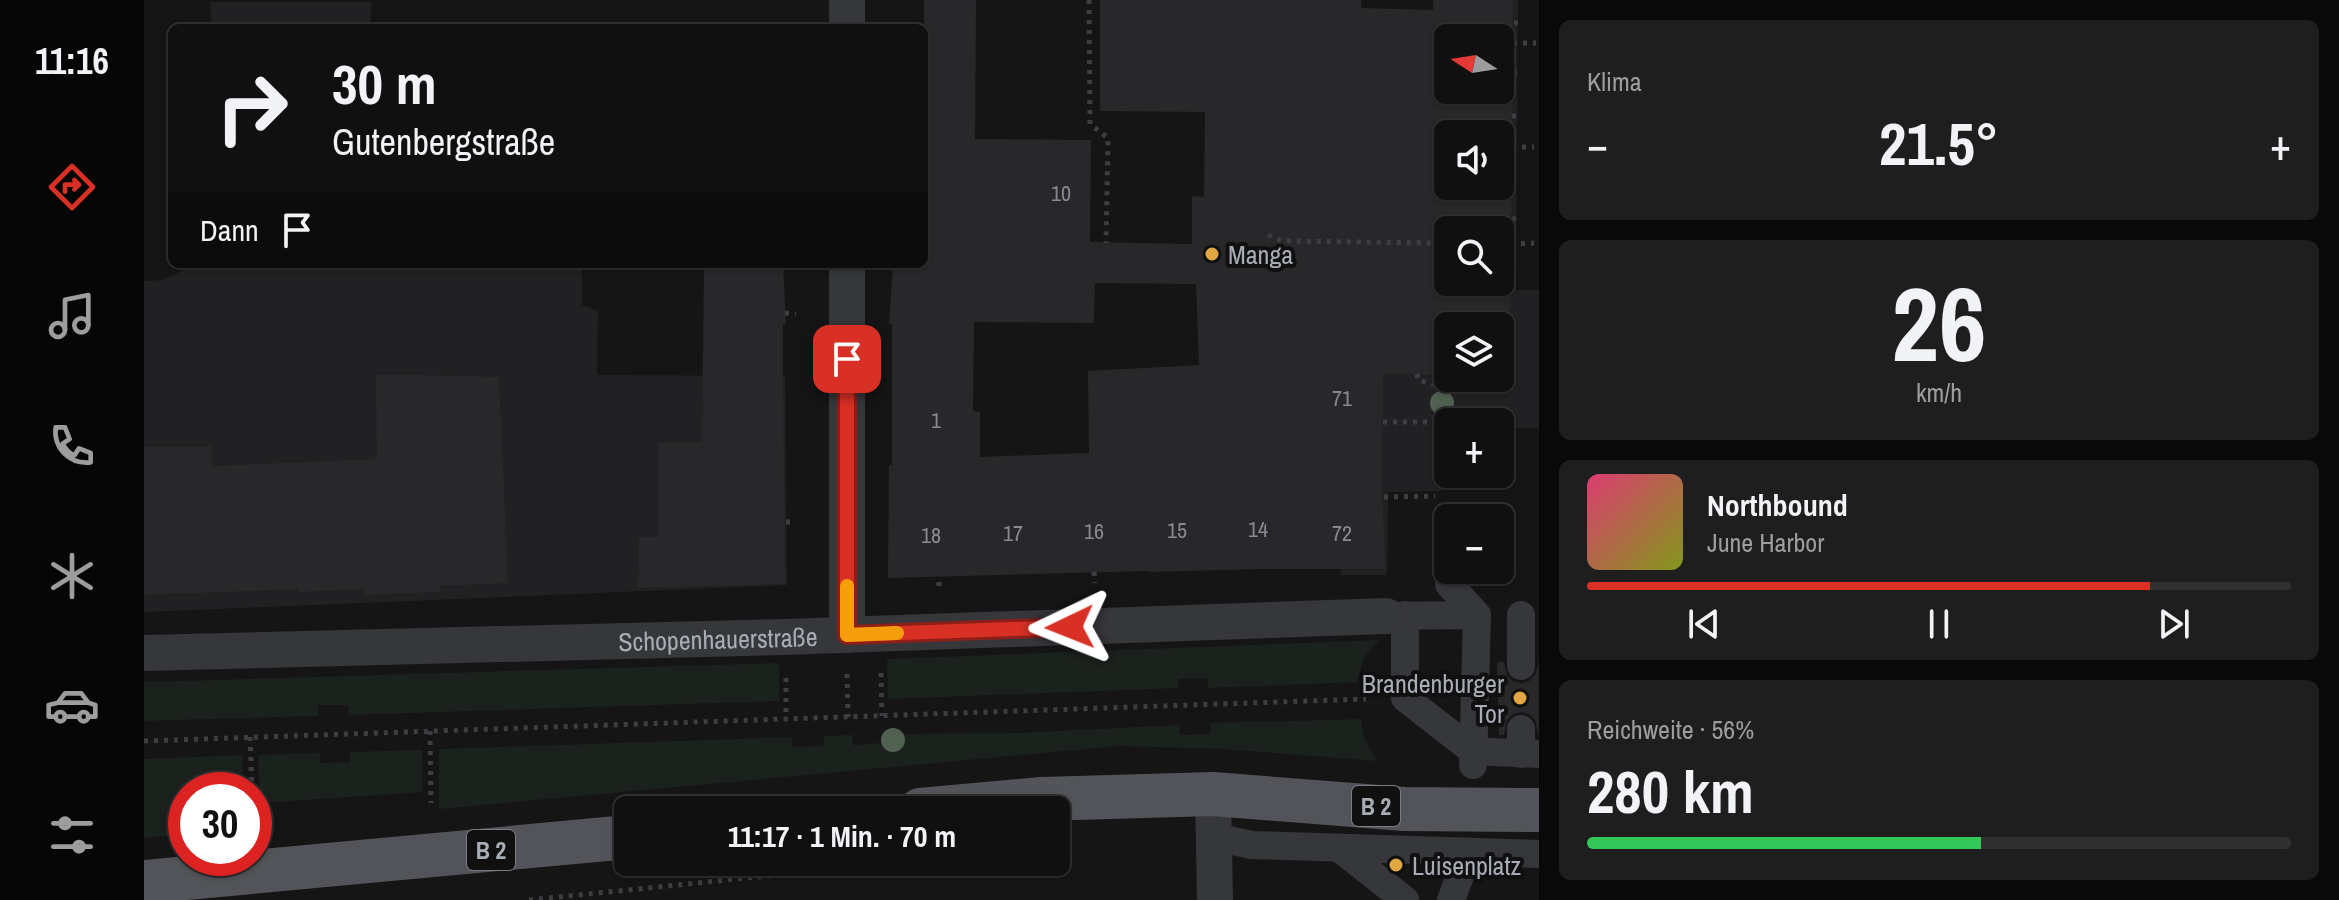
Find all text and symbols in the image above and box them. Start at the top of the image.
north arrow [1434,24,1514,104]
map controls [1434,24,1514,584]
text: 11:16 [35,37,109,85]
text: 30 m [332,46,437,121]
icon: right [200,56,304,160]
text: Klima [1587,64,1642,99]
text: 21.5° [1879,103,1999,184]
text: − [1587,114,1608,174]
text: + [2270,114,2291,174]
text: Gutenbergstraße [332,118,555,166]
button: sound [1434,120,1514,200]
icon: directions [44,159,100,215]
house number: 10 [1051,178,1071,208]
icon: arrive [275,208,319,252]
text: Dann [200,210,259,250]
button: search [1434,216,1514,296]
place label: Manga [1228,237,1293,272]
marker: Manga [1203,245,1221,263]
text: 26 [1892,253,1986,393]
icon: music [44,288,100,344]
button: layers [1434,312,1514,392]
pin [813,325,881,393]
icon: arrive [825,337,869,381]
text: km/h [1916,375,1962,410]
house number: 71 [1332,383,1352,413]
house number: 1 [931,405,941,435]
button: + [1434,408,1514,488]
icon: phone [44,418,100,474]
text: Northbound [1707,485,1848,525]
button: − [1434,504,1514,584]
house number: 14 [1248,514,1268,544]
house number: 15 [1167,515,1187,545]
house number: 16 [1084,516,1104,546]
house number: 17 [1003,518,1023,548]
house number: 72 [1332,518,1352,548]
house number: 18 [921,520,941,550]
text: June Harbor [1707,525,1824,560]
icon: climate [44,548,100,604]
position arrow [1028,585,1112,669]
icon: previous [1682,602,1726,646]
icon: pause [1917,602,1961,646]
icon: next [2152,602,2196,646]
street label: Schopenhauerstraße [618,618,818,659]
place label: Brandenburger Tor [1362,666,1504,731]
icon: car [44,677,100,733]
marker: Brandenburger Tor [1511,689,1529,707]
text: Reichweite · 56% [1587,712,1754,747]
text: 280 km [1587,751,1754,832]
speed limit sign: 30 [168,772,272,876]
road number: B 2 [1352,786,1400,826]
icon: filters [44,807,100,863]
text: 11:17 · 1 Min. · 70 m [728,816,956,856]
road number: B 2 [467,830,515,870]
place label: Luisenplatz [1412,848,1521,883]
marker: Luisenplatz [1387,856,1405,874]

